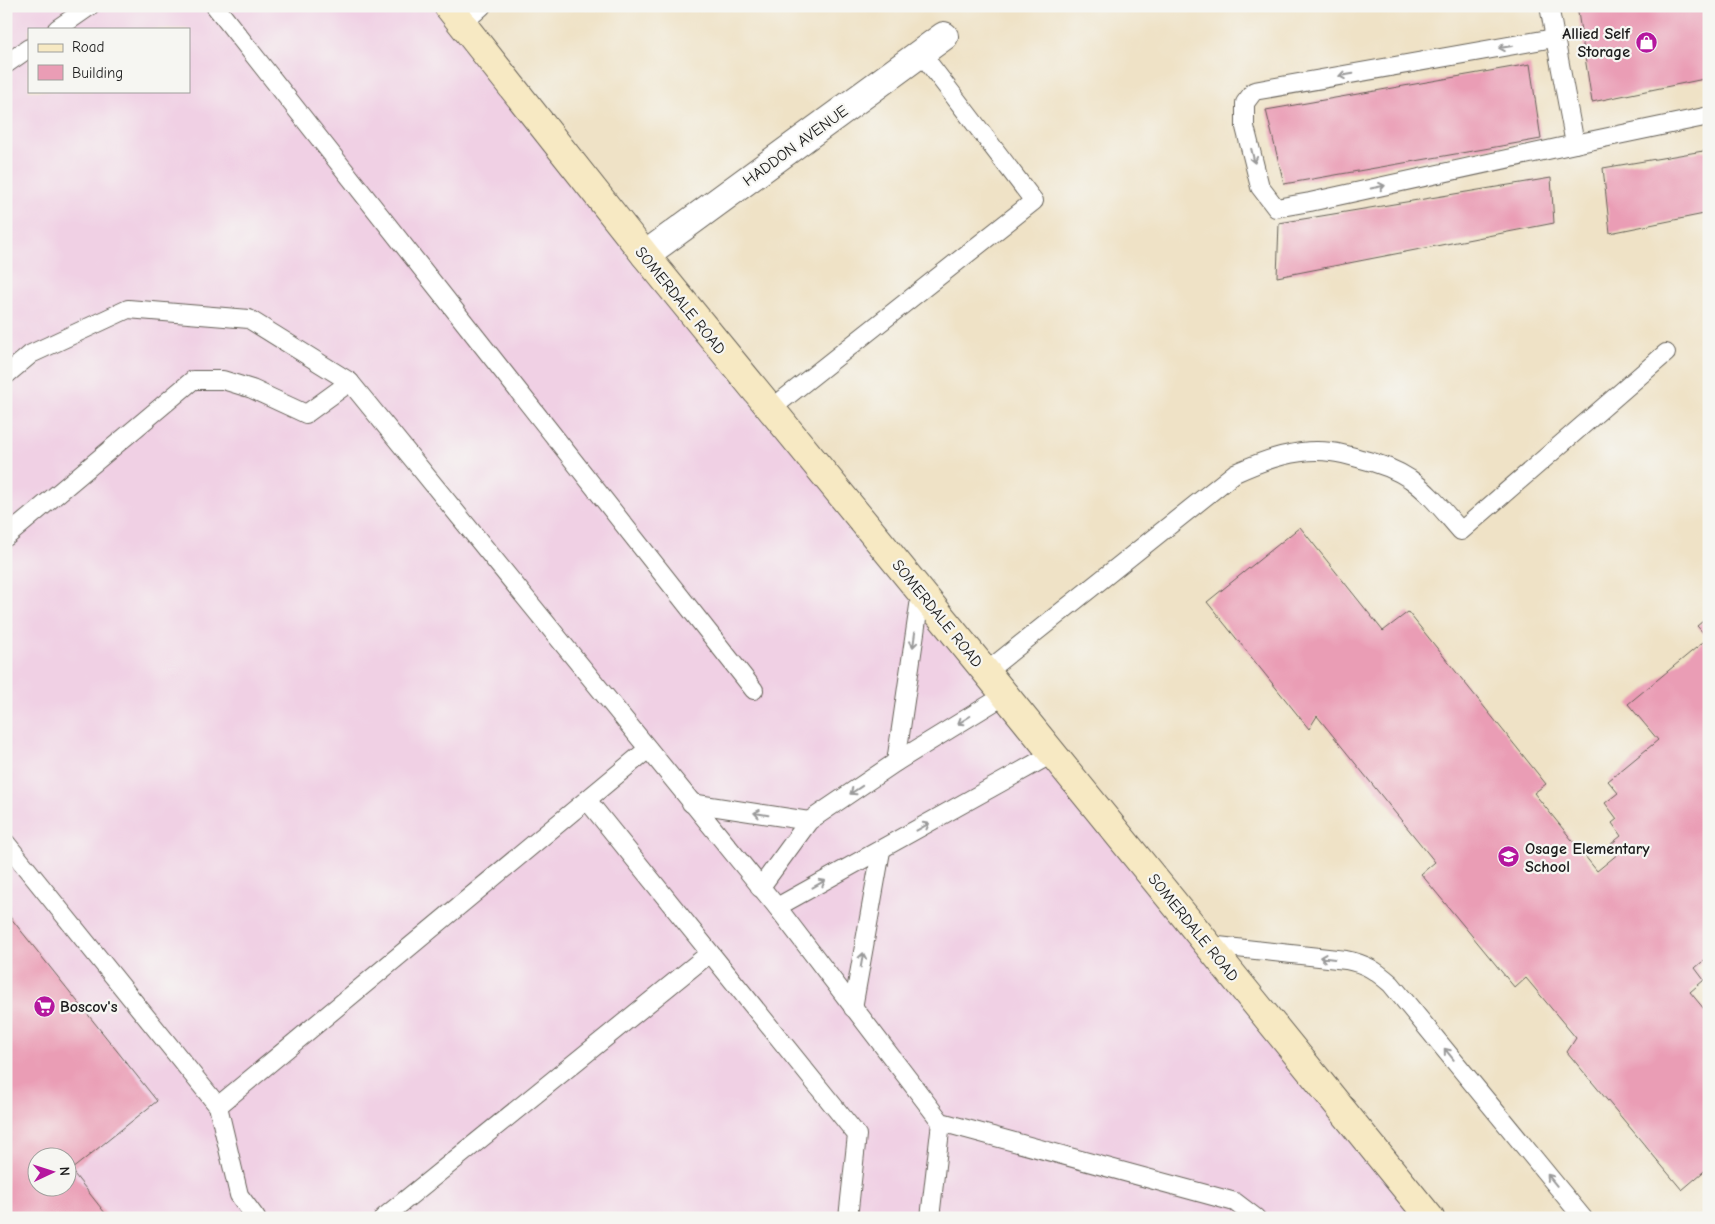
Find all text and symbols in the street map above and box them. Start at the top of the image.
place label: Allied Self Storage [1562,25,1631,61]
legend [28,28,190,92]
shop icon: Allied Self Storage [1634,30,1658,54]
text: Road [72,38,104,56]
one-way arrow [1498,42,1514,52]
text: Building [72,64,123,82]
one-way arrow [1338,71,1354,81]
street label: HADDON AVENUE [740,102,852,190]
one-way arrow [1249,148,1258,164]
one-way arrow [1370,182,1386,191]
street label: SOMERDALE ROAD [631,243,729,358]
street label: SOMERDALE ROAD [888,556,986,671]
one-way arrow [908,632,918,648]
one-way arrow [957,716,971,726]
one-way arrow [849,785,863,795]
one-way arrow [754,808,770,818]
one-way arrow [915,821,930,831]
place label: Osage Elementary School [1525,840,1650,876]
school or university icon: Osage Elementary School [1497,845,1521,869]
street label: SOMERDALE ROAD [1144,870,1242,985]
one-way arrow [812,879,827,889]
one-way arrow [857,952,867,968]
one-way arrow [1319,953,1335,963]
supermarket icon: Boscov's [32,994,56,1018]
place label: Boscov's [60,998,118,1016]
one-way arrow [1443,1048,1454,1061]
north arrow [28,1146,78,1196]
text: N [56,1166,73,1176]
one-way arrow [1546,1174,1557,1187]

